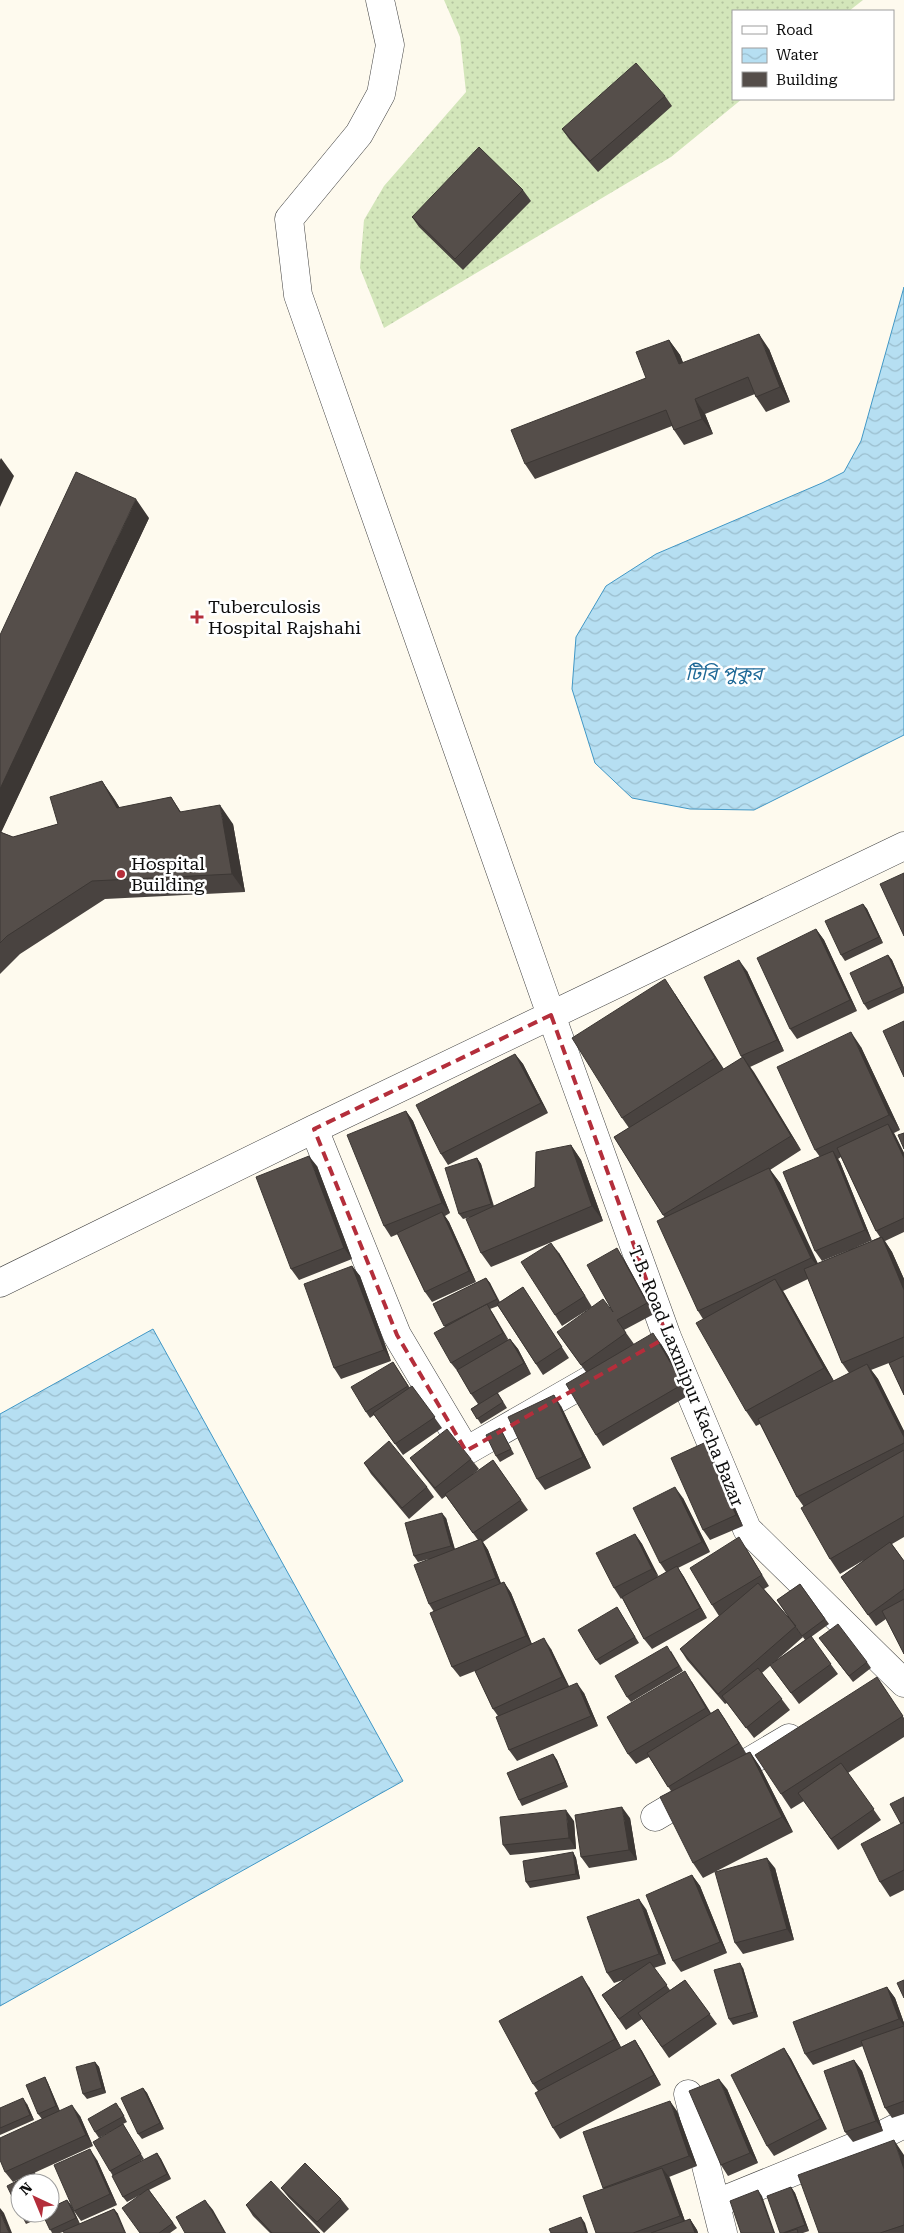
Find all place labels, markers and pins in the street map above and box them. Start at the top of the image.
place label: Tuberculosis Hospital Rajshahi [208,596,361,638]
marker: Tuberculosis Hospital Rajshahi [190,610,204,624]
place label: Hospital Building [131,853,205,895]
marker: Hospital Building [115,868,127,880]

